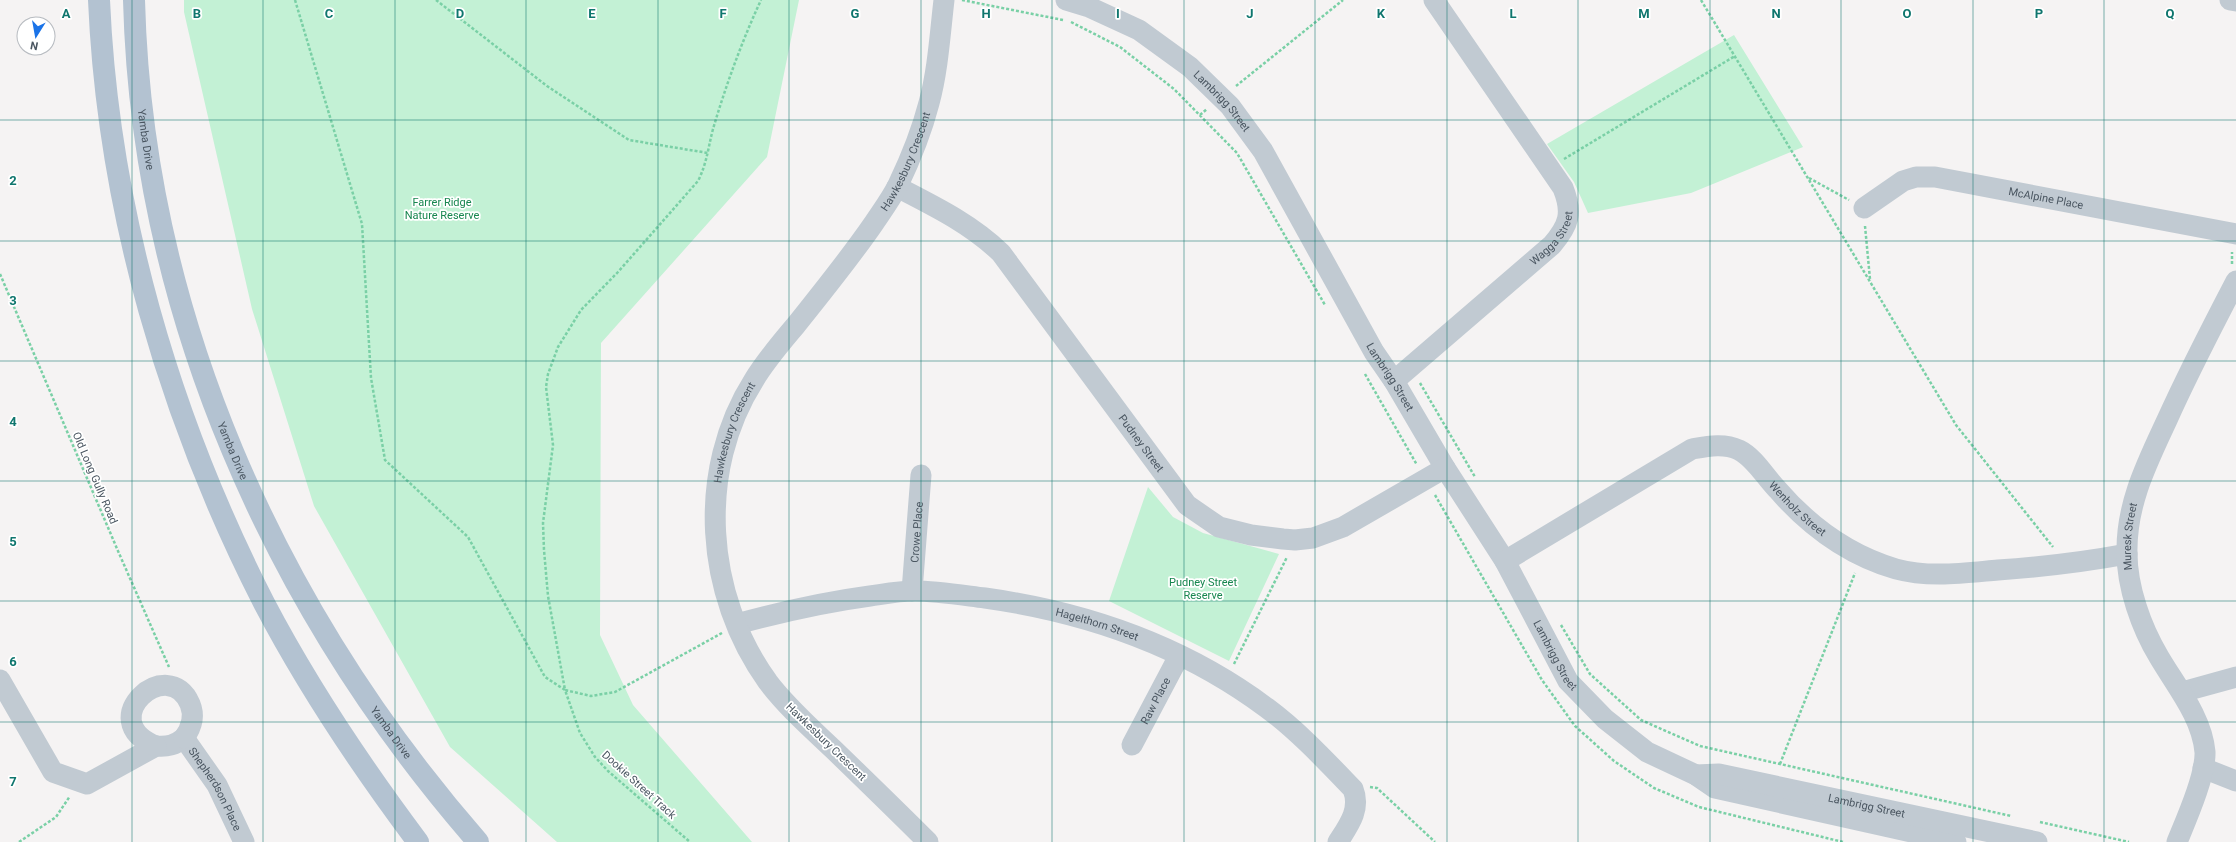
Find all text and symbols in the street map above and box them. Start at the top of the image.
text: A [62,6,71,21]
text: B [193,6,201,21]
text: C [325,6,334,21]
text: D [456,6,464,21]
text: E [588,6,596,21]
text: F [719,6,727,21]
text: G [851,6,860,21]
text: H [981,6,991,21]
text: I [1116,6,1120,21]
text: J [1246,6,1254,21]
text: K [1377,6,1386,21]
text: L [1509,6,1517,21]
text: M [1638,6,1650,21]
text: N [1771,6,1781,21]
text: O [1903,6,1912,21]
text: P [2035,6,2043,21]
text: Q [2166,6,2175,21]
north arrow [16,16,56,56]
text: N [29,38,39,52]
street label: Lambrigg Street [1191,68,1253,135]
street label: Yamba Drive [135,108,157,171]
street label: Hawkesbury Crescent [878,110,933,213]
text: 2 [9,173,17,188]
street label: McAlpine Place [2007,185,2085,212]
park label: Farrer Ridge Nature Reserve [405,196,480,222]
street label: Wagga Street [1527,210,1575,268]
text: 3 [9,293,17,308]
street label: Lambrigg Street [1364,340,1417,414]
street label: Hawkesbury Crescent [711,379,758,484]
street label: Pudney Street [1116,412,1167,475]
text: 4 [9,414,17,429]
street label: Yamba Drive [215,420,251,482]
street label: Old Long Gully Road [70,430,120,526]
street label: Wenholz Street [1766,478,1829,539]
street label: Crowe Place [908,501,925,563]
street label: Muresk Street [2120,501,2140,571]
text: 5 [9,534,17,549]
park label: Pudney Street Reserve [1169,576,1237,602]
street label: Hagelthorn Street [1054,605,1141,643]
street label: Lambrigg Street [1531,618,1580,693]
text: 6 [9,654,17,669]
street label: Raw Place [1138,675,1173,726]
street label: Hawkesbury Crescent [783,700,869,784]
street label: Yamba Drive [368,704,415,761]
street label: Shepherdson Place [186,745,244,833]
street label: Dookie Street Track [599,748,679,822]
text: 7 [9,774,17,789]
street label: Lambrigg Street [1827,791,1907,820]

